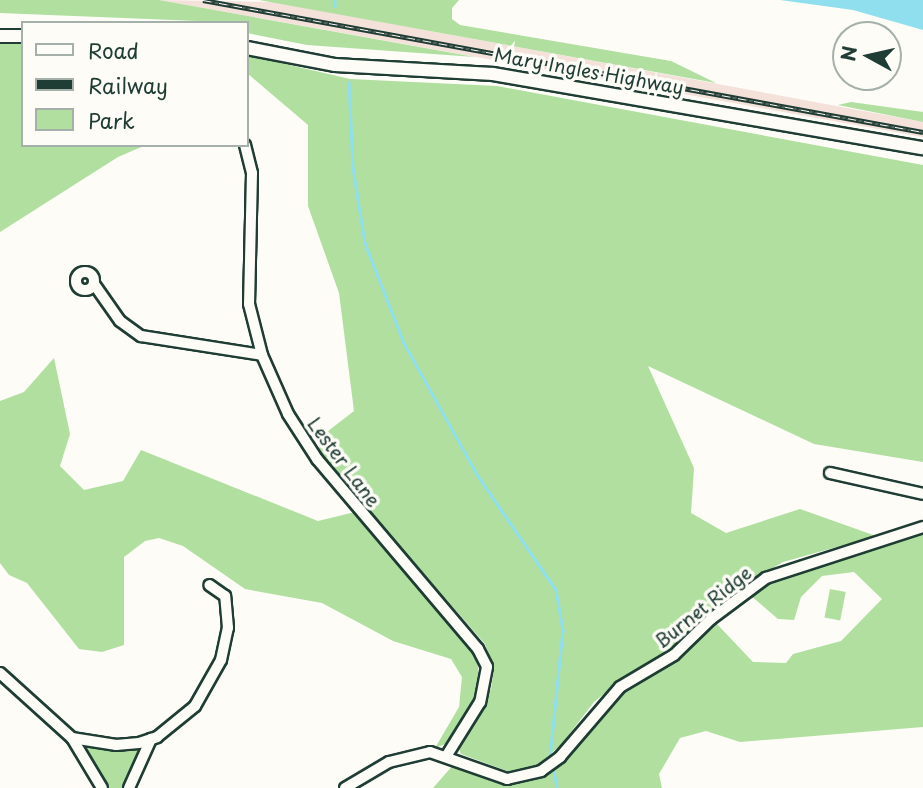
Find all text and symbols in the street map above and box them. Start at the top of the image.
legend [21,21,248,147]
north arrow [832,21,902,91]
text: Road [88,34,139,66]
street label: Mary Ingles Highway [492,43,686,99]
text: N [833,44,863,63]
text: Railway [88,69,168,101]
text: Park [88,104,135,136]
street label: Lester Lane [303,413,385,511]
street label: Burnet Ridge [649,561,757,653]

